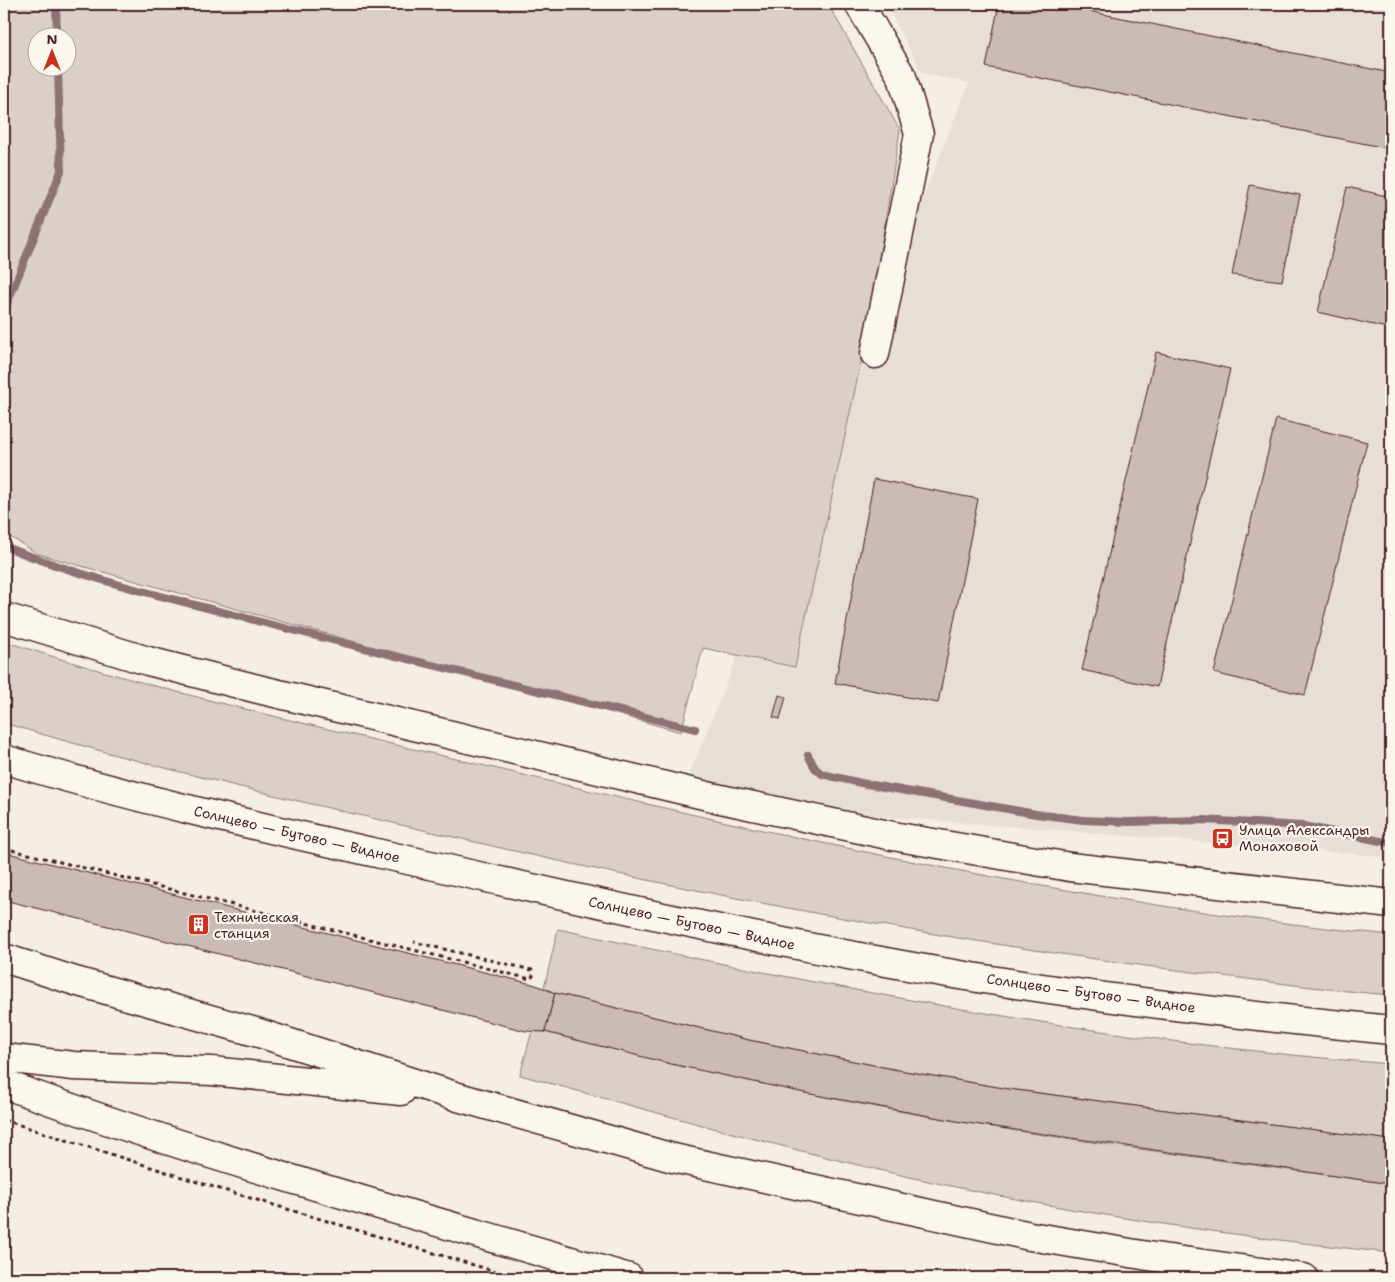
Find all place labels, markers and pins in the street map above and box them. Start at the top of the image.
place label: Улица Александры Монаховой [1239,821,1369,855]
bus stop icon: Улица Александры Монаховой [1211,826,1235,850]
place label: Техническая станция [214,908,299,942]
building icon: Техническая станция [186,913,210,937]

